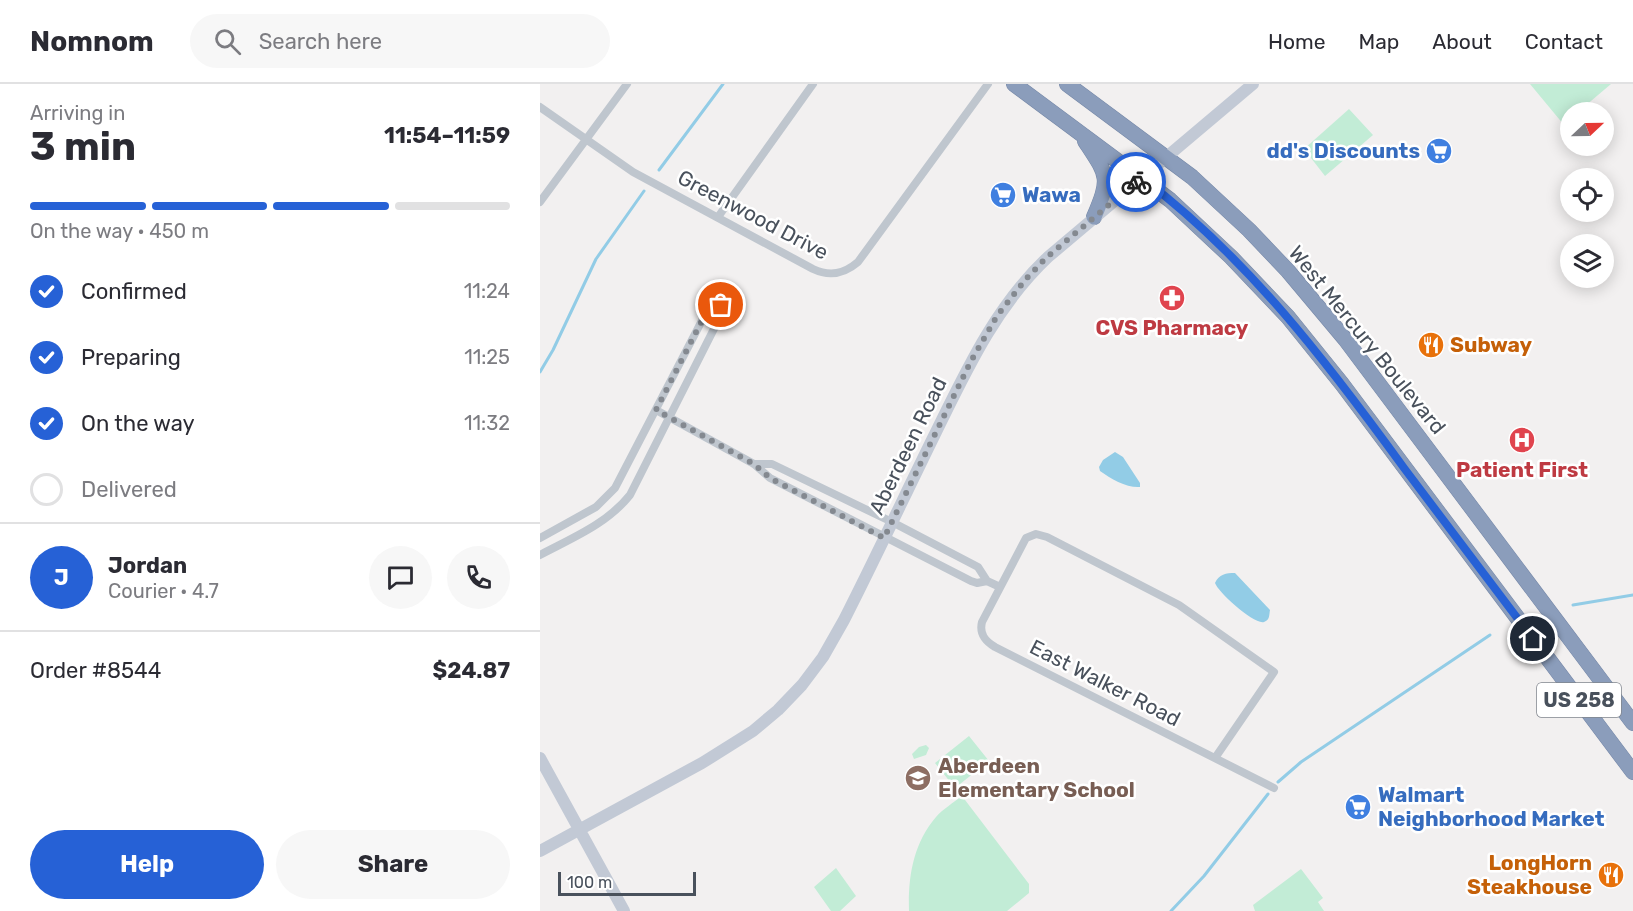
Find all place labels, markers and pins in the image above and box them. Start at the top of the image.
supermarket icon: dd's Discounts [1424,136,1454,166]
place label: dd's Discounts [1267,138,1420,163]
supermarket icon: Wawa [988,180,1018,210]
place label: Wawa [1022,182,1081,207]
pin [695,279,746,330]
pharmacy icon: CVS Pharmacy [1157,283,1187,313]
place label: CVS Pharmacy [1096,315,1249,340]
restaurant icon: Subway [1416,330,1446,360]
place label: Subway [1450,332,1533,357]
hospital icon: Patient First [1507,425,1537,455]
place label: Patient First [1456,457,1588,482]
pin [1507,613,1558,664]
place label: Aberdeen Elementary School [938,753,1135,802]
school or university icon: Aberdeen Elementary School [903,763,933,793]
place label: Walmart Neighborhood Market [1378,782,1605,831]
supermarket icon: Walmart Neighborhood Market [1343,792,1373,822]
place label: LongHorn Steakhouse [1467,850,1592,899]
restaurant icon: LongHorn Steakhouse [1596,860,1626,890]

